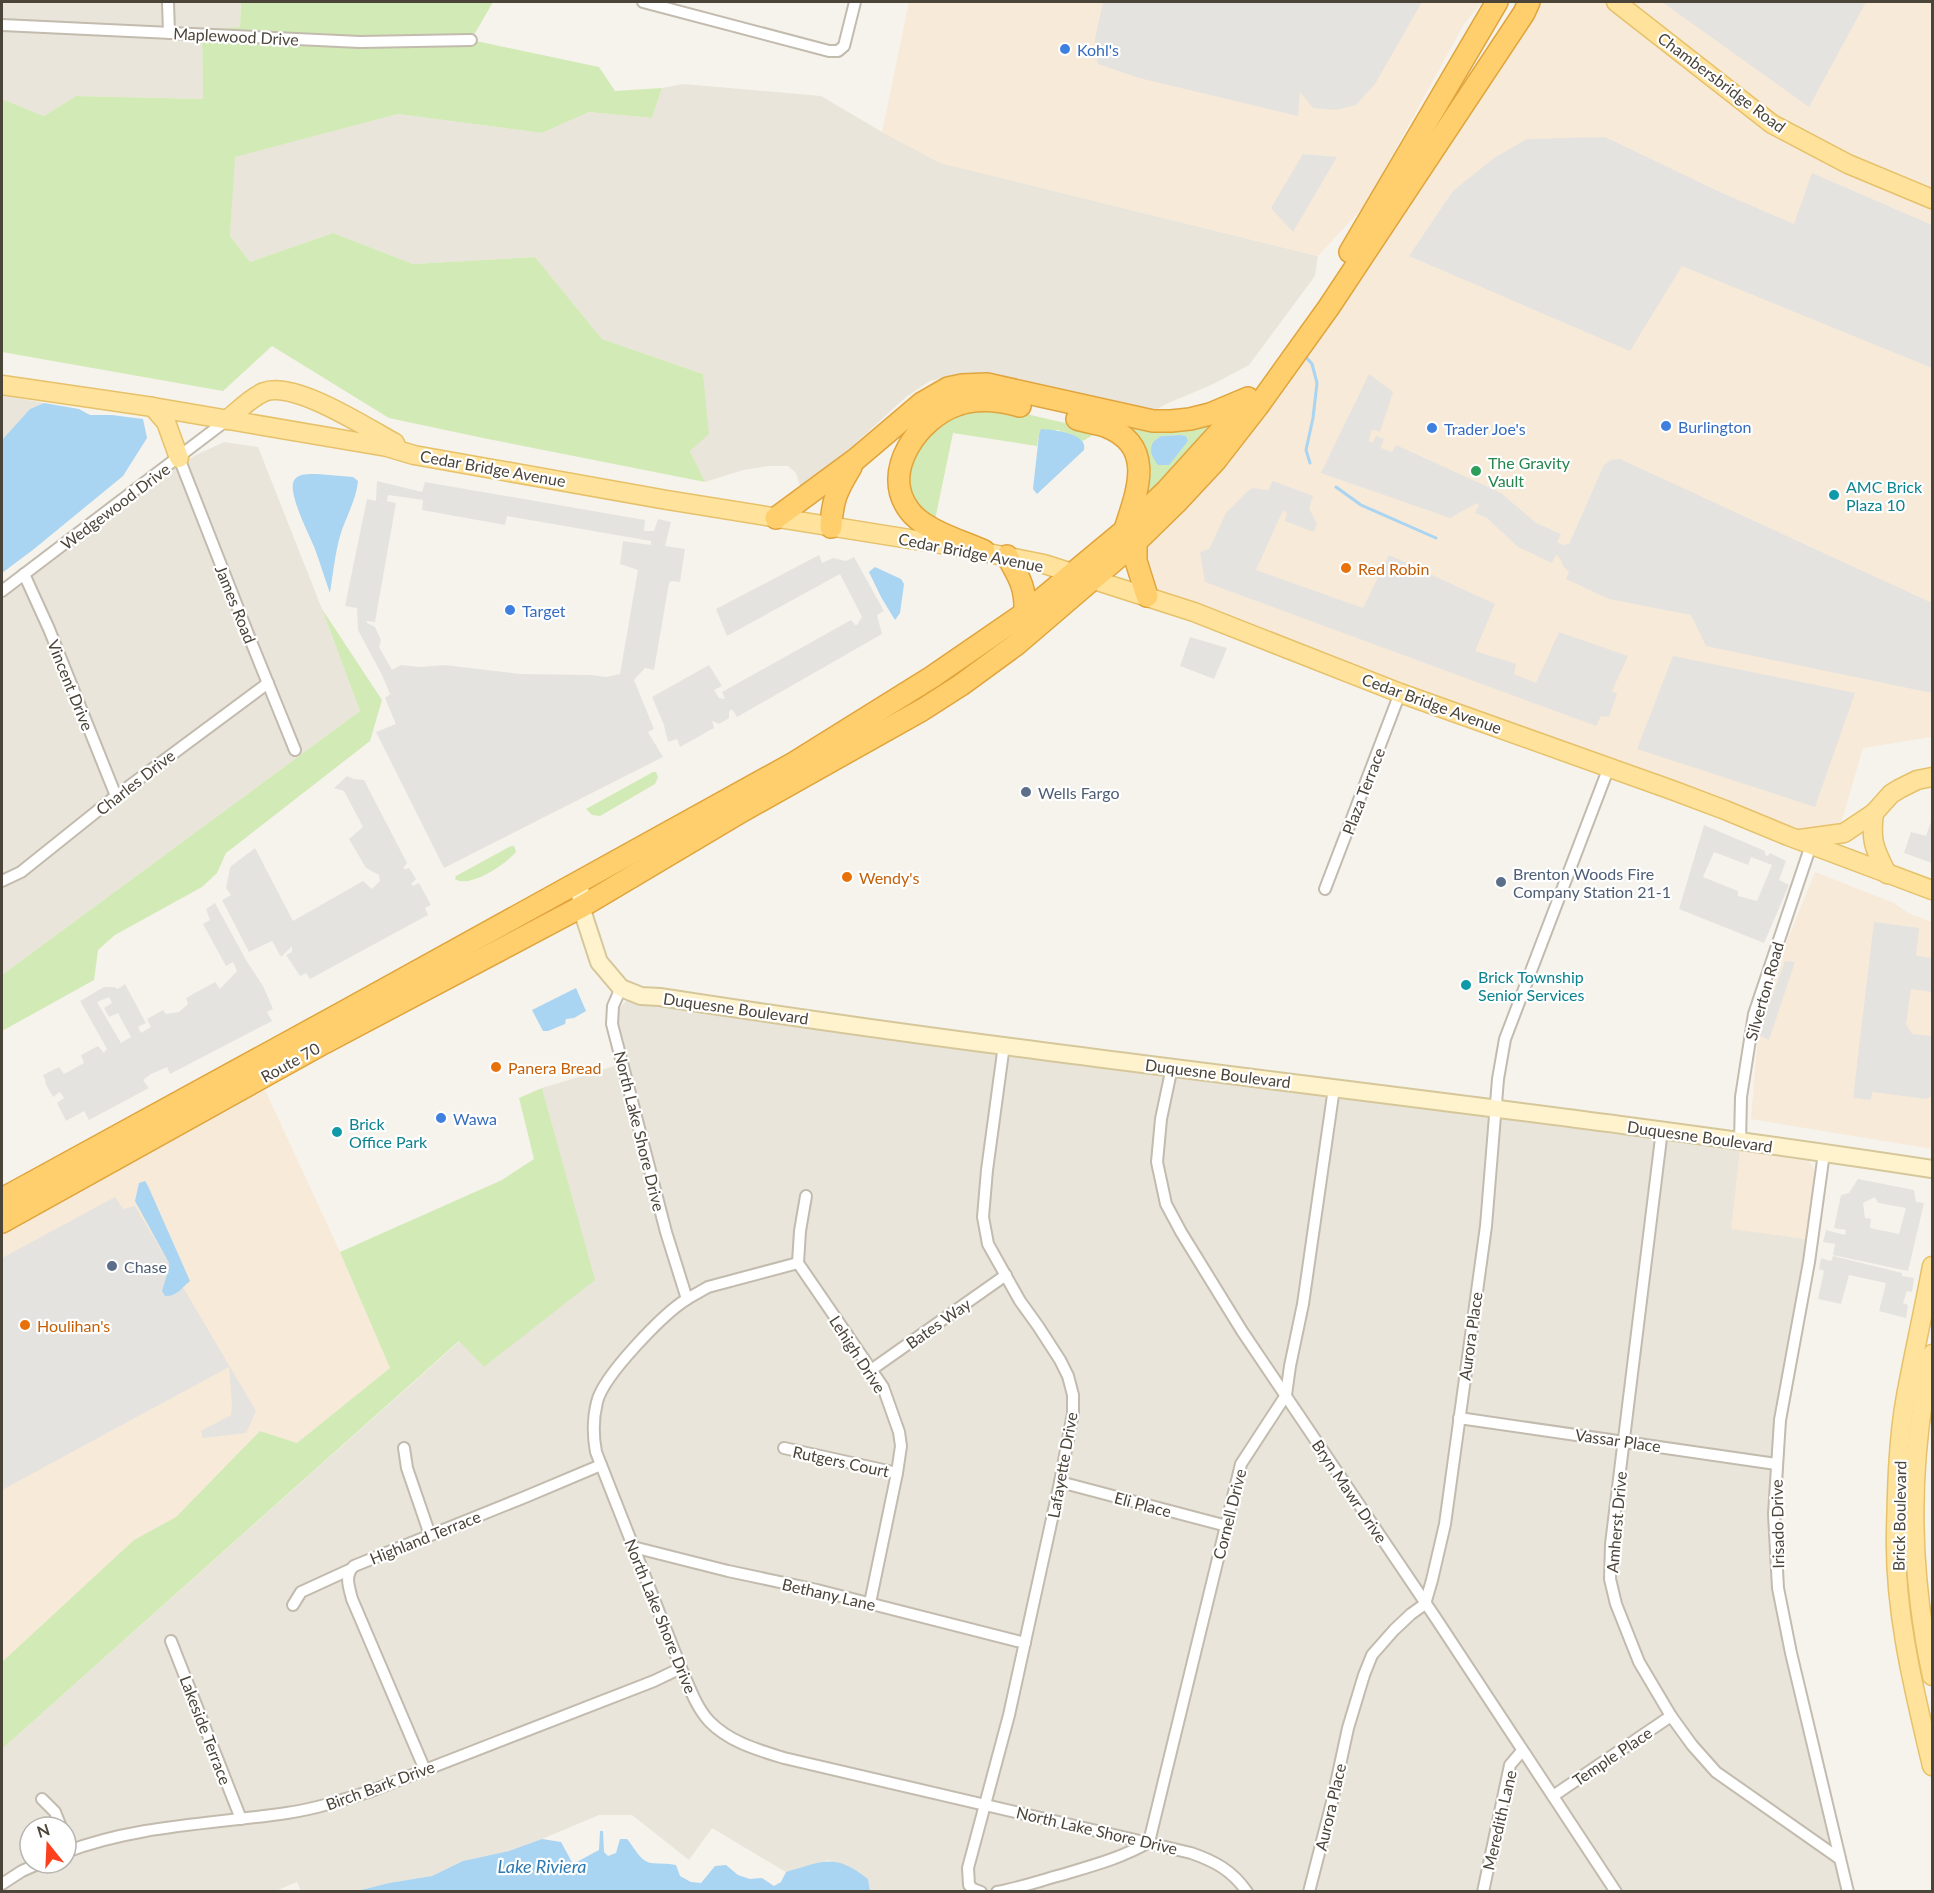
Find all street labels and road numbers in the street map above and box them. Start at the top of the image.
street label: Maplewood Drive [173,23,299,49]
street label: Chambersbridge Road [1655,28,1789,136]
street label: Cedar Bridge Avenue [419,446,567,490]
street label: Wedgewood Drive [57,459,173,553]
street label: Cedar Bridge Avenue [897,529,1045,575]
street label: James Road [212,562,260,646]
street label: Vincent Drive [44,637,98,733]
street label: Cedar Bridge Avenue [1359,669,1505,737]
street label: Charles Drive [92,745,178,819]
street label: Plaza Terrace [1338,745,1388,837]
street label: Silverton Road [1741,939,1787,1043]
street label: Duquesne Boulevard [662,988,810,1028]
street label: Route 70 [257,1038,323,1086]
street label: North Lake Shore Drive [611,1049,669,1213]
street label: Duquesne Boulevard [1144,1055,1292,1091]
street label: Duquesne Boulevard [1626,1116,1774,1156]
street label: Aurora Place [1454,1291,1486,1381]
street label: Bates Way [902,1293,975,1352]
street label: Lehigh Drive [826,1312,890,1396]
street label: Lafayette Drive [1043,1410,1081,1520]
street label: Vassar Place [1574,1425,1662,1455]
street label: Bryn Mawr Drive [1309,1436,1391,1546]
street label: Rutgers Court [791,1442,891,1481]
street label: Brick Boulevard [1889,1461,1909,1571]
street label: Cornell Drive [1209,1467,1249,1561]
street label: Amherst Drive [1602,1470,1630,1574]
street label: Irisado Drive [1767,1479,1787,1569]
street label: Eli Place [1112,1487,1174,1521]
street label: Highland Terrace [367,1506,483,1568]
street label: North Lake Shore Drive [621,1536,701,1696]
street label: Bethany Lane [780,1574,878,1614]
street label: Lakeside Terrace [176,1673,236,1787]
street label: Temple Place [1569,1723,1655,1789]
street label: Birch Bark Drive [323,1756,437,1814]
street label: Aurora Place [1311,1761,1349,1853]
street label: Meredith Lane [1478,1768,1520,1872]
street label: North Lake Shore Drive [1015,1802,1179,1858]

